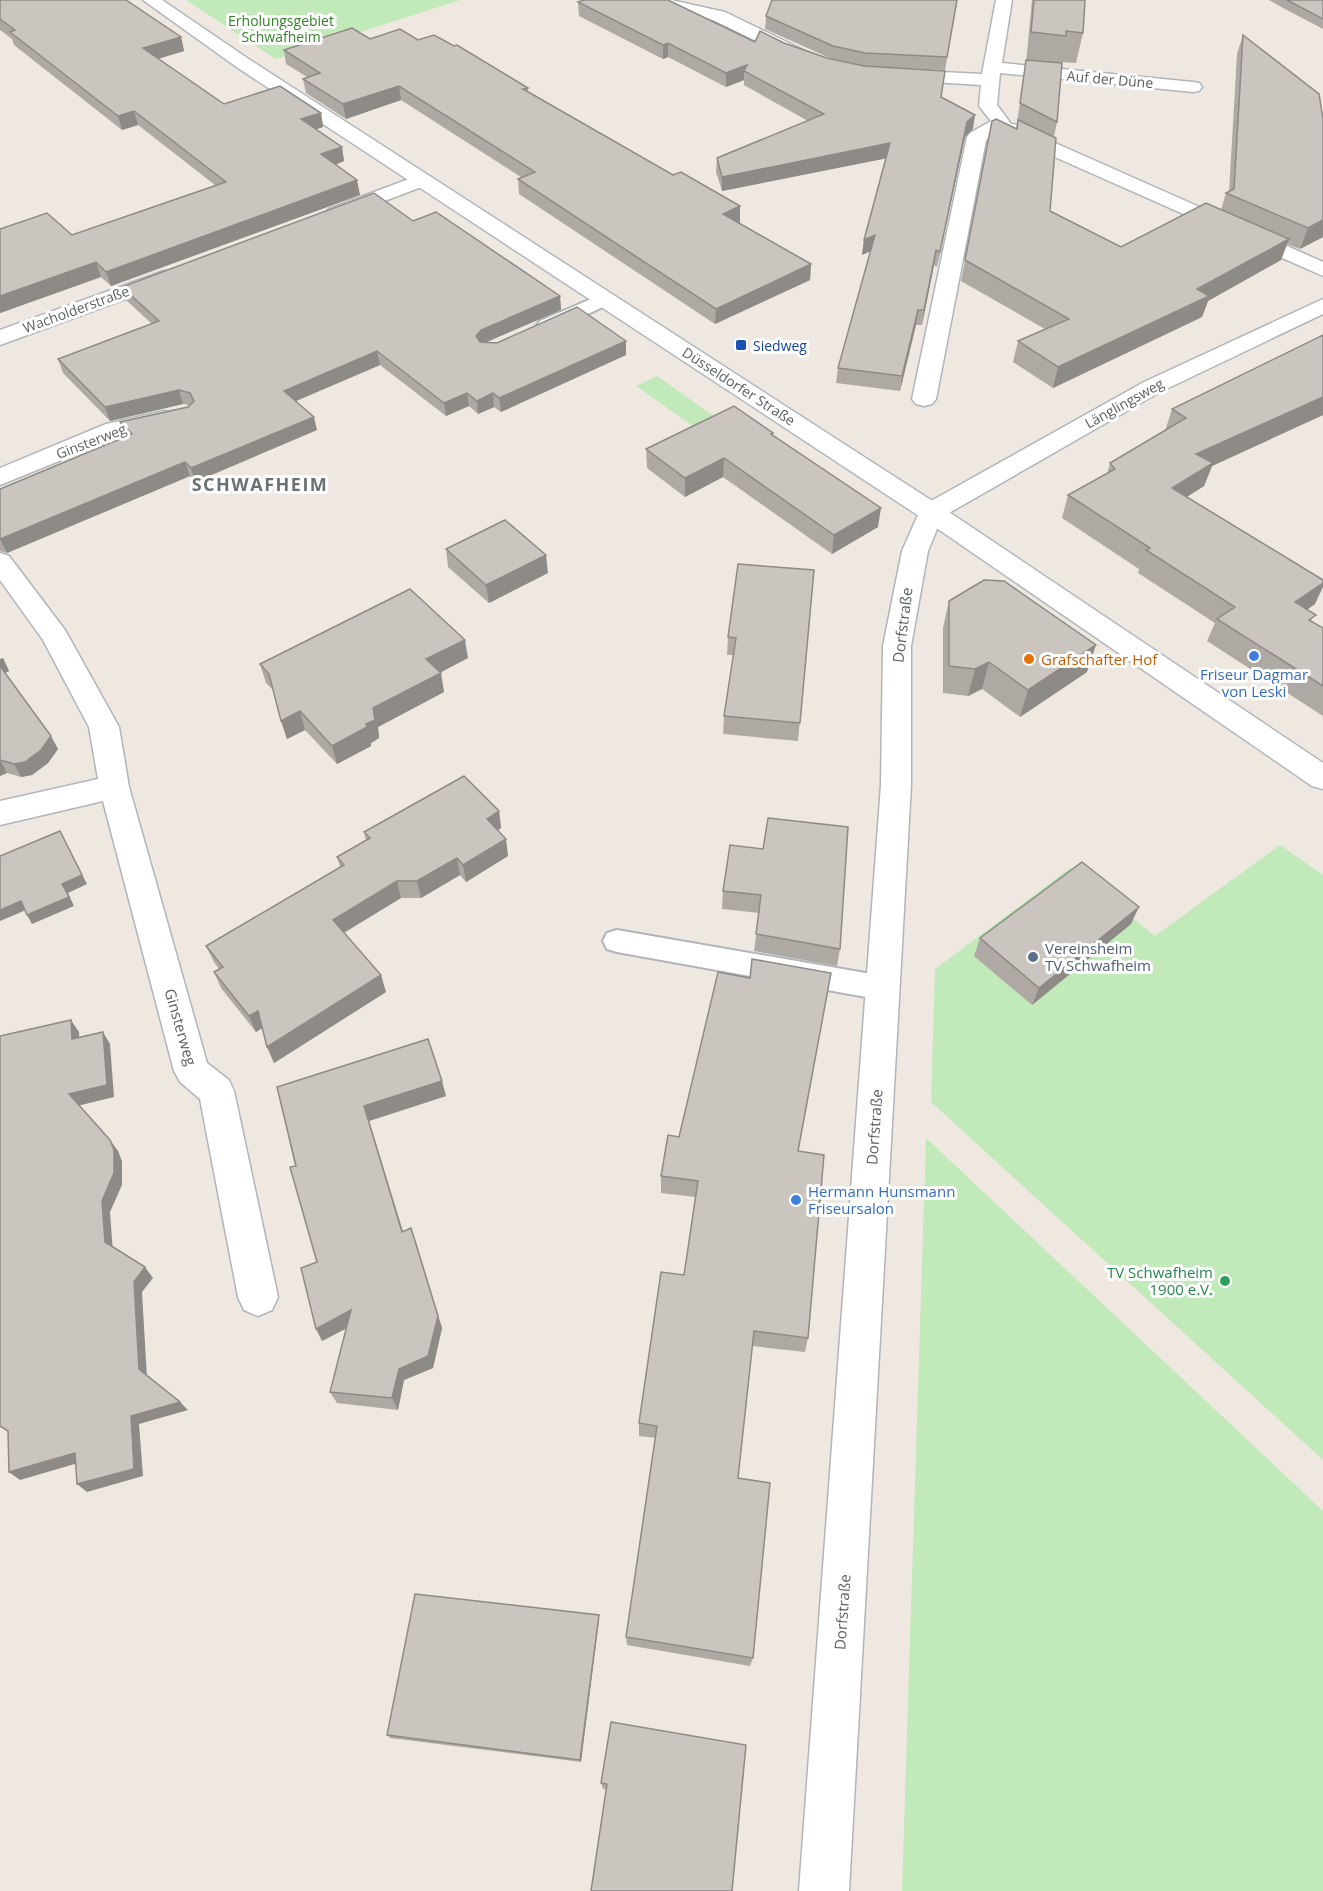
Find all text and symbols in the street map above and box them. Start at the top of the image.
park label: Erholungsgebiet Schwafheim [228,11,334,46]
street label: Auf der Düne [1066,66,1154,92]
street label: Wacholderstraße [20,281,132,337]
place label: Siedweg [753,336,807,355]
marker: Siedweg [734,338,748,352]
street label: Düsseldorfer Straße [679,342,799,430]
street label: Länglingsweg [1081,373,1167,433]
street label: Ginsterweg [53,419,129,463]
district label: SCHWAFHEIM [192,472,328,496]
street label: Dorfstraße [887,586,917,664]
place label: Grafschafter Hof [1041,649,1158,669]
marker: Friseur Dagmar von Leski [1247,649,1261,663]
marker: Grafschafter Hof [1022,652,1036,666]
place label: Friseur Dagmar von Leski [1200,664,1308,701]
place label: Vereinsheim TV Schwafheim [1045,938,1151,975]
marker: Vereinsheim TV Schwafheim [1026,950,1040,964]
street label: Ginsterweg [160,986,202,1068]
street label: Dorfstraße [861,1088,887,1166]
place label: Hermann Hunsmann Friseursalon [808,1181,955,1218]
marker: Hermann Hunsmann Friseursalon [789,1193,803,1207]
place label: TV Schwafheim 1900 e.V. [1107,1262,1213,1299]
marker: TV Schwafheim 1900 e.V. [1218,1274,1232,1288]
street label: Dorfstraße [829,1573,855,1651]

